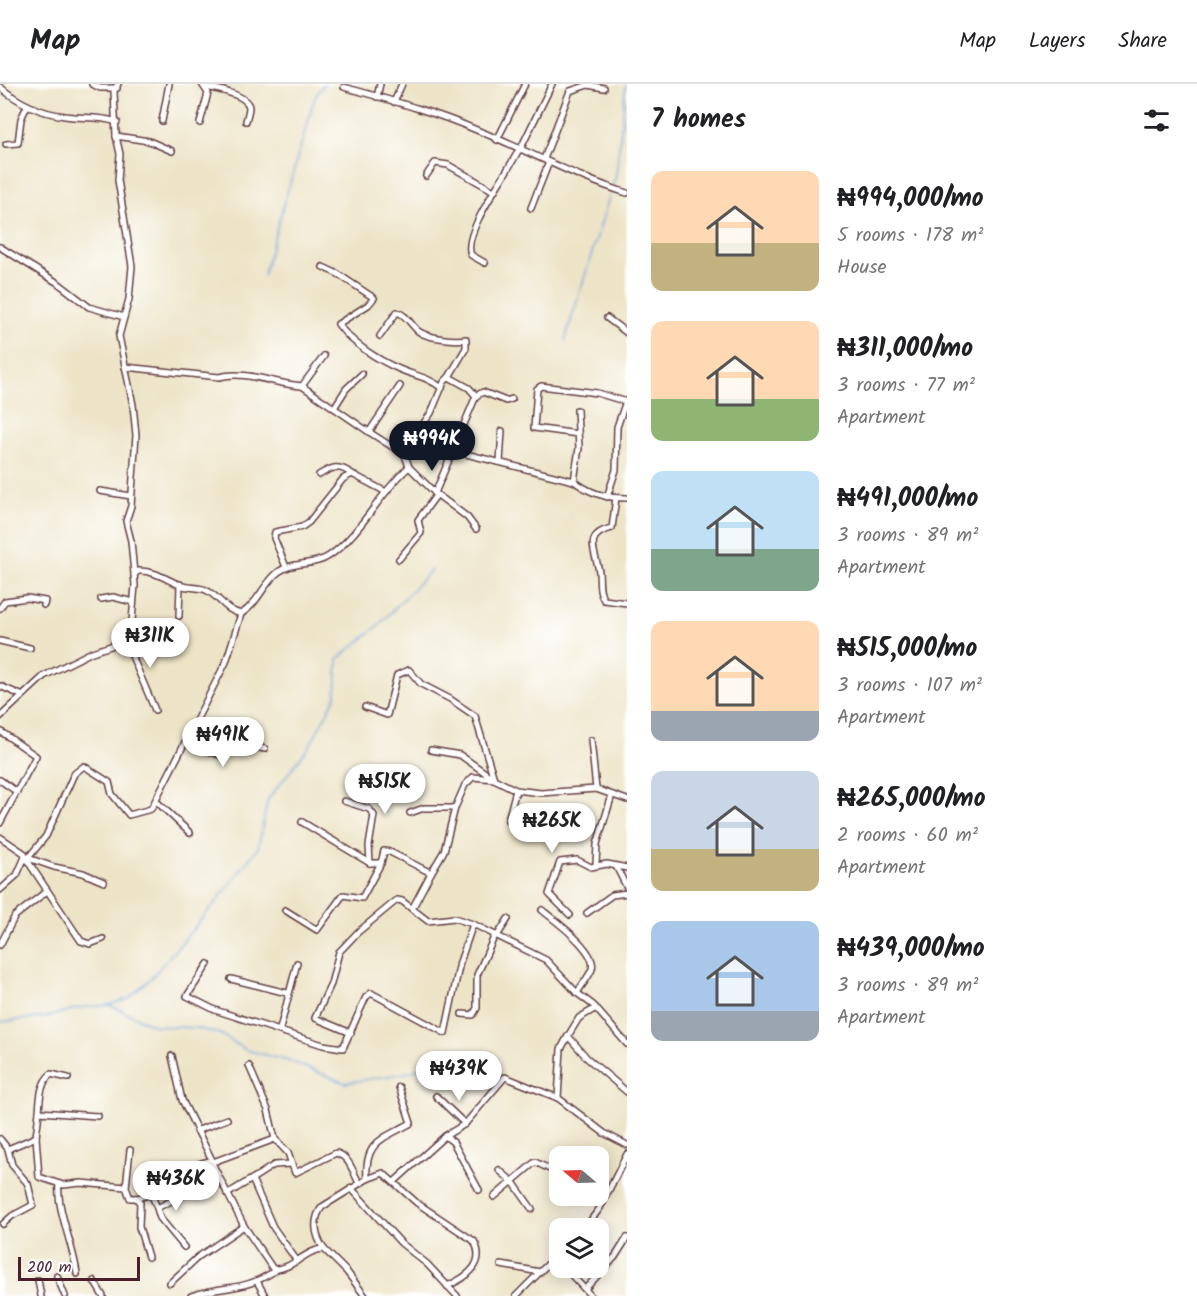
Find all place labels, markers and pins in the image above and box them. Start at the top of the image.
pin: ₦994K [390,421,474,472]
pin: ₦311K [108,618,192,669]
pin: ₦491K [181,717,265,768]
pin: ₦515K [343,764,427,815]
pin: ₦265K [510,803,594,854]
pin: ₦439K [417,1051,501,1102]
pin: ₦436K [134,1161,218,1212]

